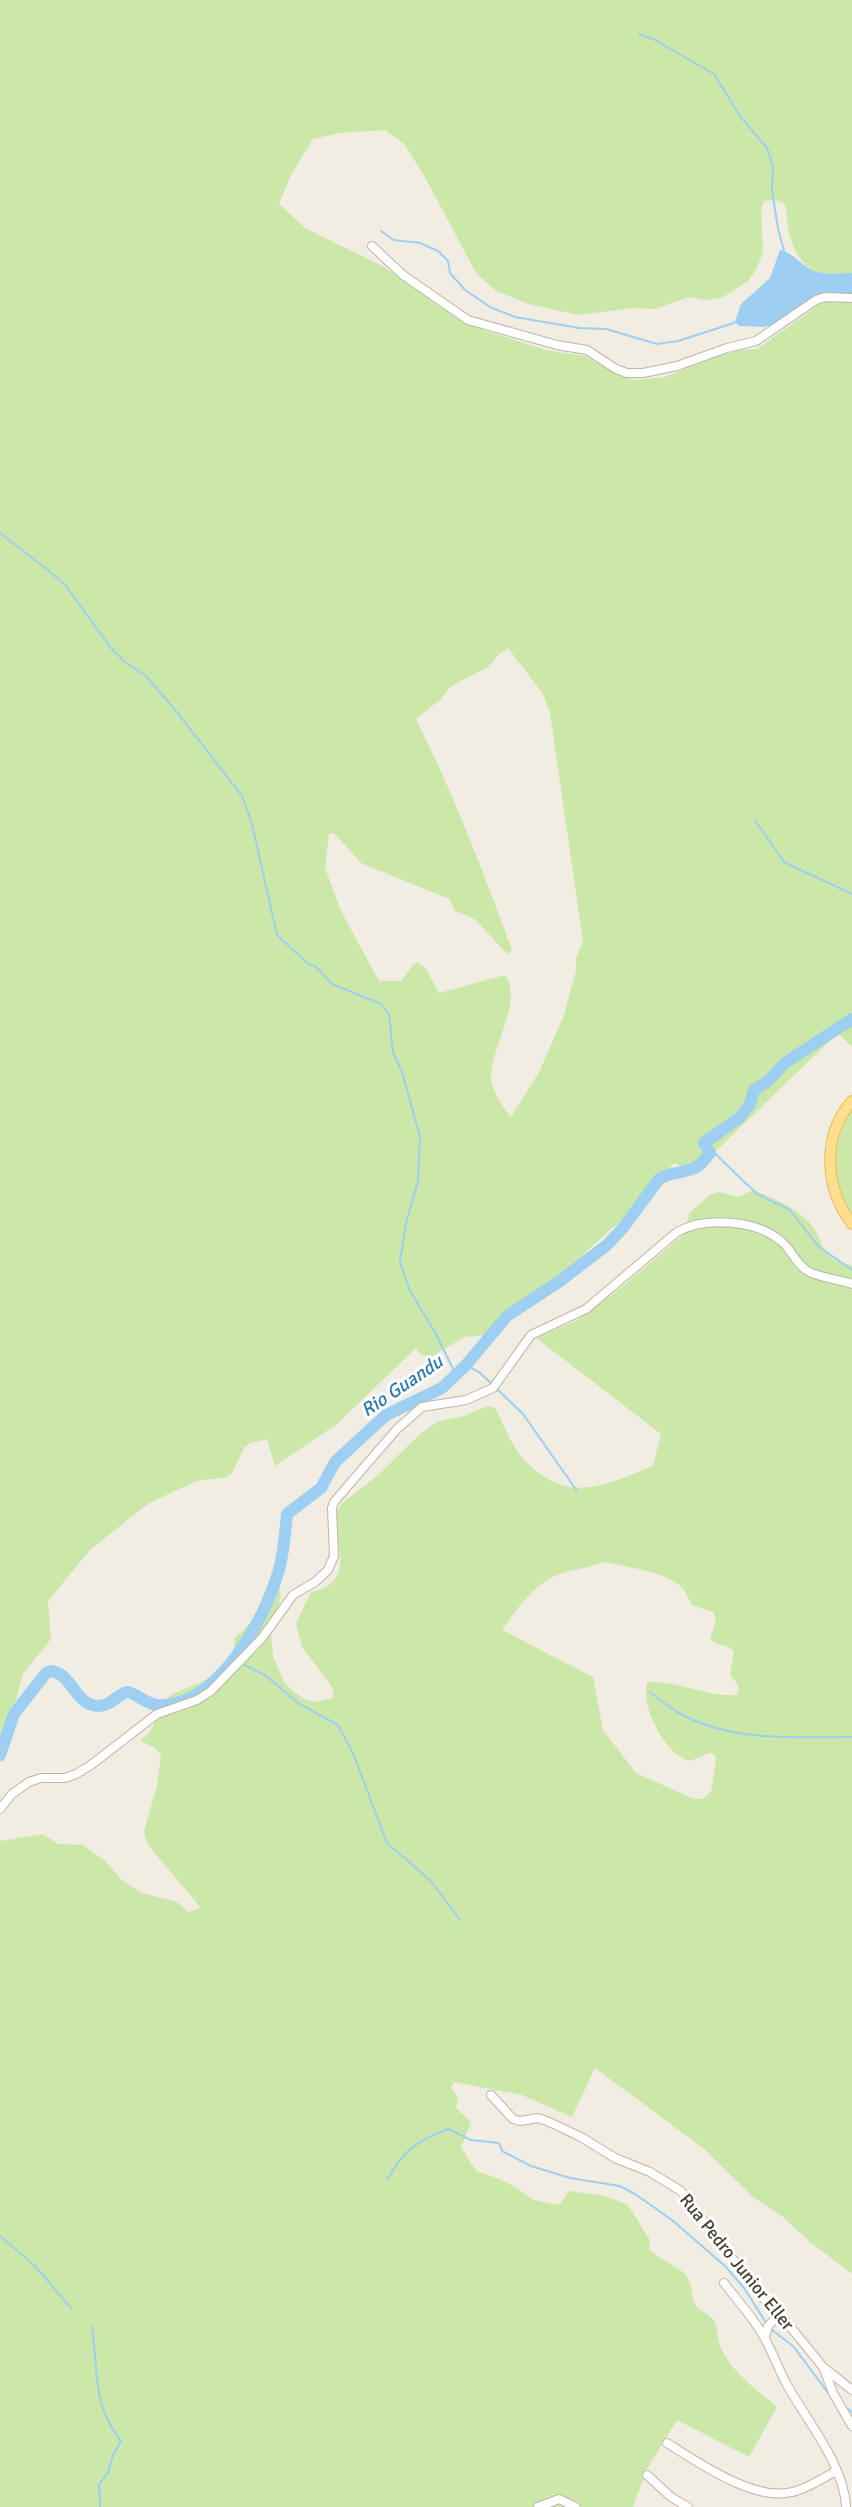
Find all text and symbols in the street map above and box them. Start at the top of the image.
water label: Rio Guandu [356,1349,449,1422]
street label: Rua Pedro Junior Eller [675,2189,799,2335]

